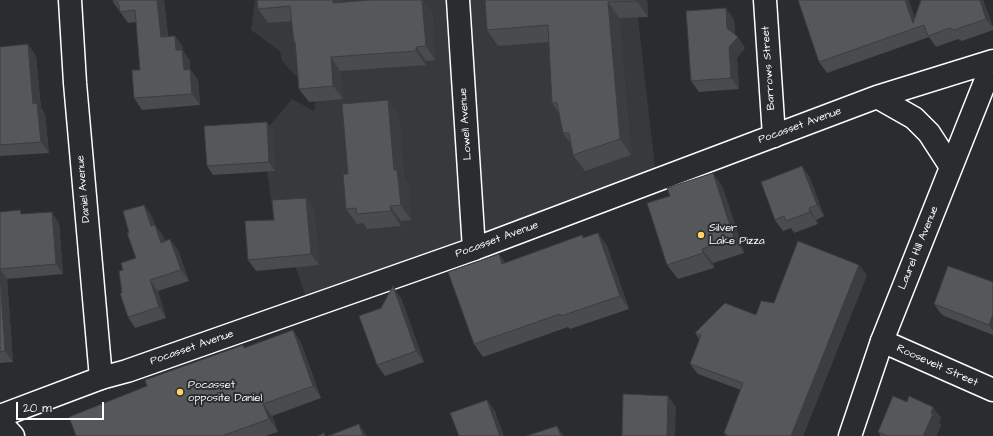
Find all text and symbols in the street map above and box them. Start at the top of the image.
street label: Barrows Street [759,25,779,111]
street label: Lowell Avenue [457,88,475,160]
street label: Pocasset Avenue [757,105,843,147]
street label: Daniel Avenue [74,155,94,223]
street label: Laurel Hill Avenue [896,204,942,292]
street label: Pocasset Avenue [454,219,540,261]
place label: Silver Lake Pizza [709,222,764,248]
marker: Silver Lake Pizza [696,230,706,240]
street label: Pocasset Avenue [149,328,235,368]
street label: Roosevelt Street [894,342,980,390]
place label: Pocasset opposite Daniel [188,379,262,405]
marker: Pocasset opposite Daniel [175,387,185,397]
scale bar [18,394,106,420]
text: 20 m [23,400,52,417]

